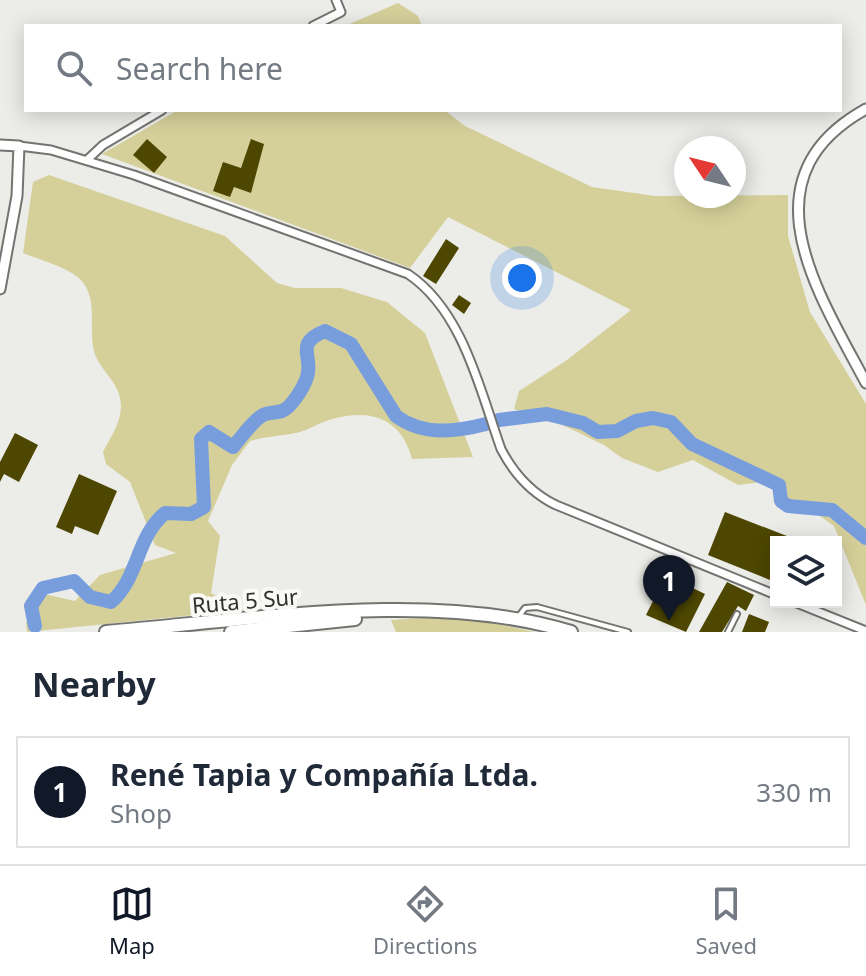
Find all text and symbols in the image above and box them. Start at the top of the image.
search box [24,24,842,112]
icon: search [52,46,96,90]
text: Search here [116,48,283,89]
north arrow [674,136,746,208]
your location [502,258,542,298]
map controls [770,536,842,608]
button: layers [770,536,842,608]
pin: 1 [643,555,695,621]
street label: Ruta 5 Sur [191,580,299,620]
text: Nearby [32,661,156,707]
text: René Tapia y Compañía Ltda. [110,754,538,795]
text: 1 [53,774,67,810]
text: 330 m [756,774,832,810]
text: Shop [110,795,172,831]
tab: Map [109,882,155,960]
tab: Directions [373,882,477,960]
tab: Saved [695,882,757,960]

